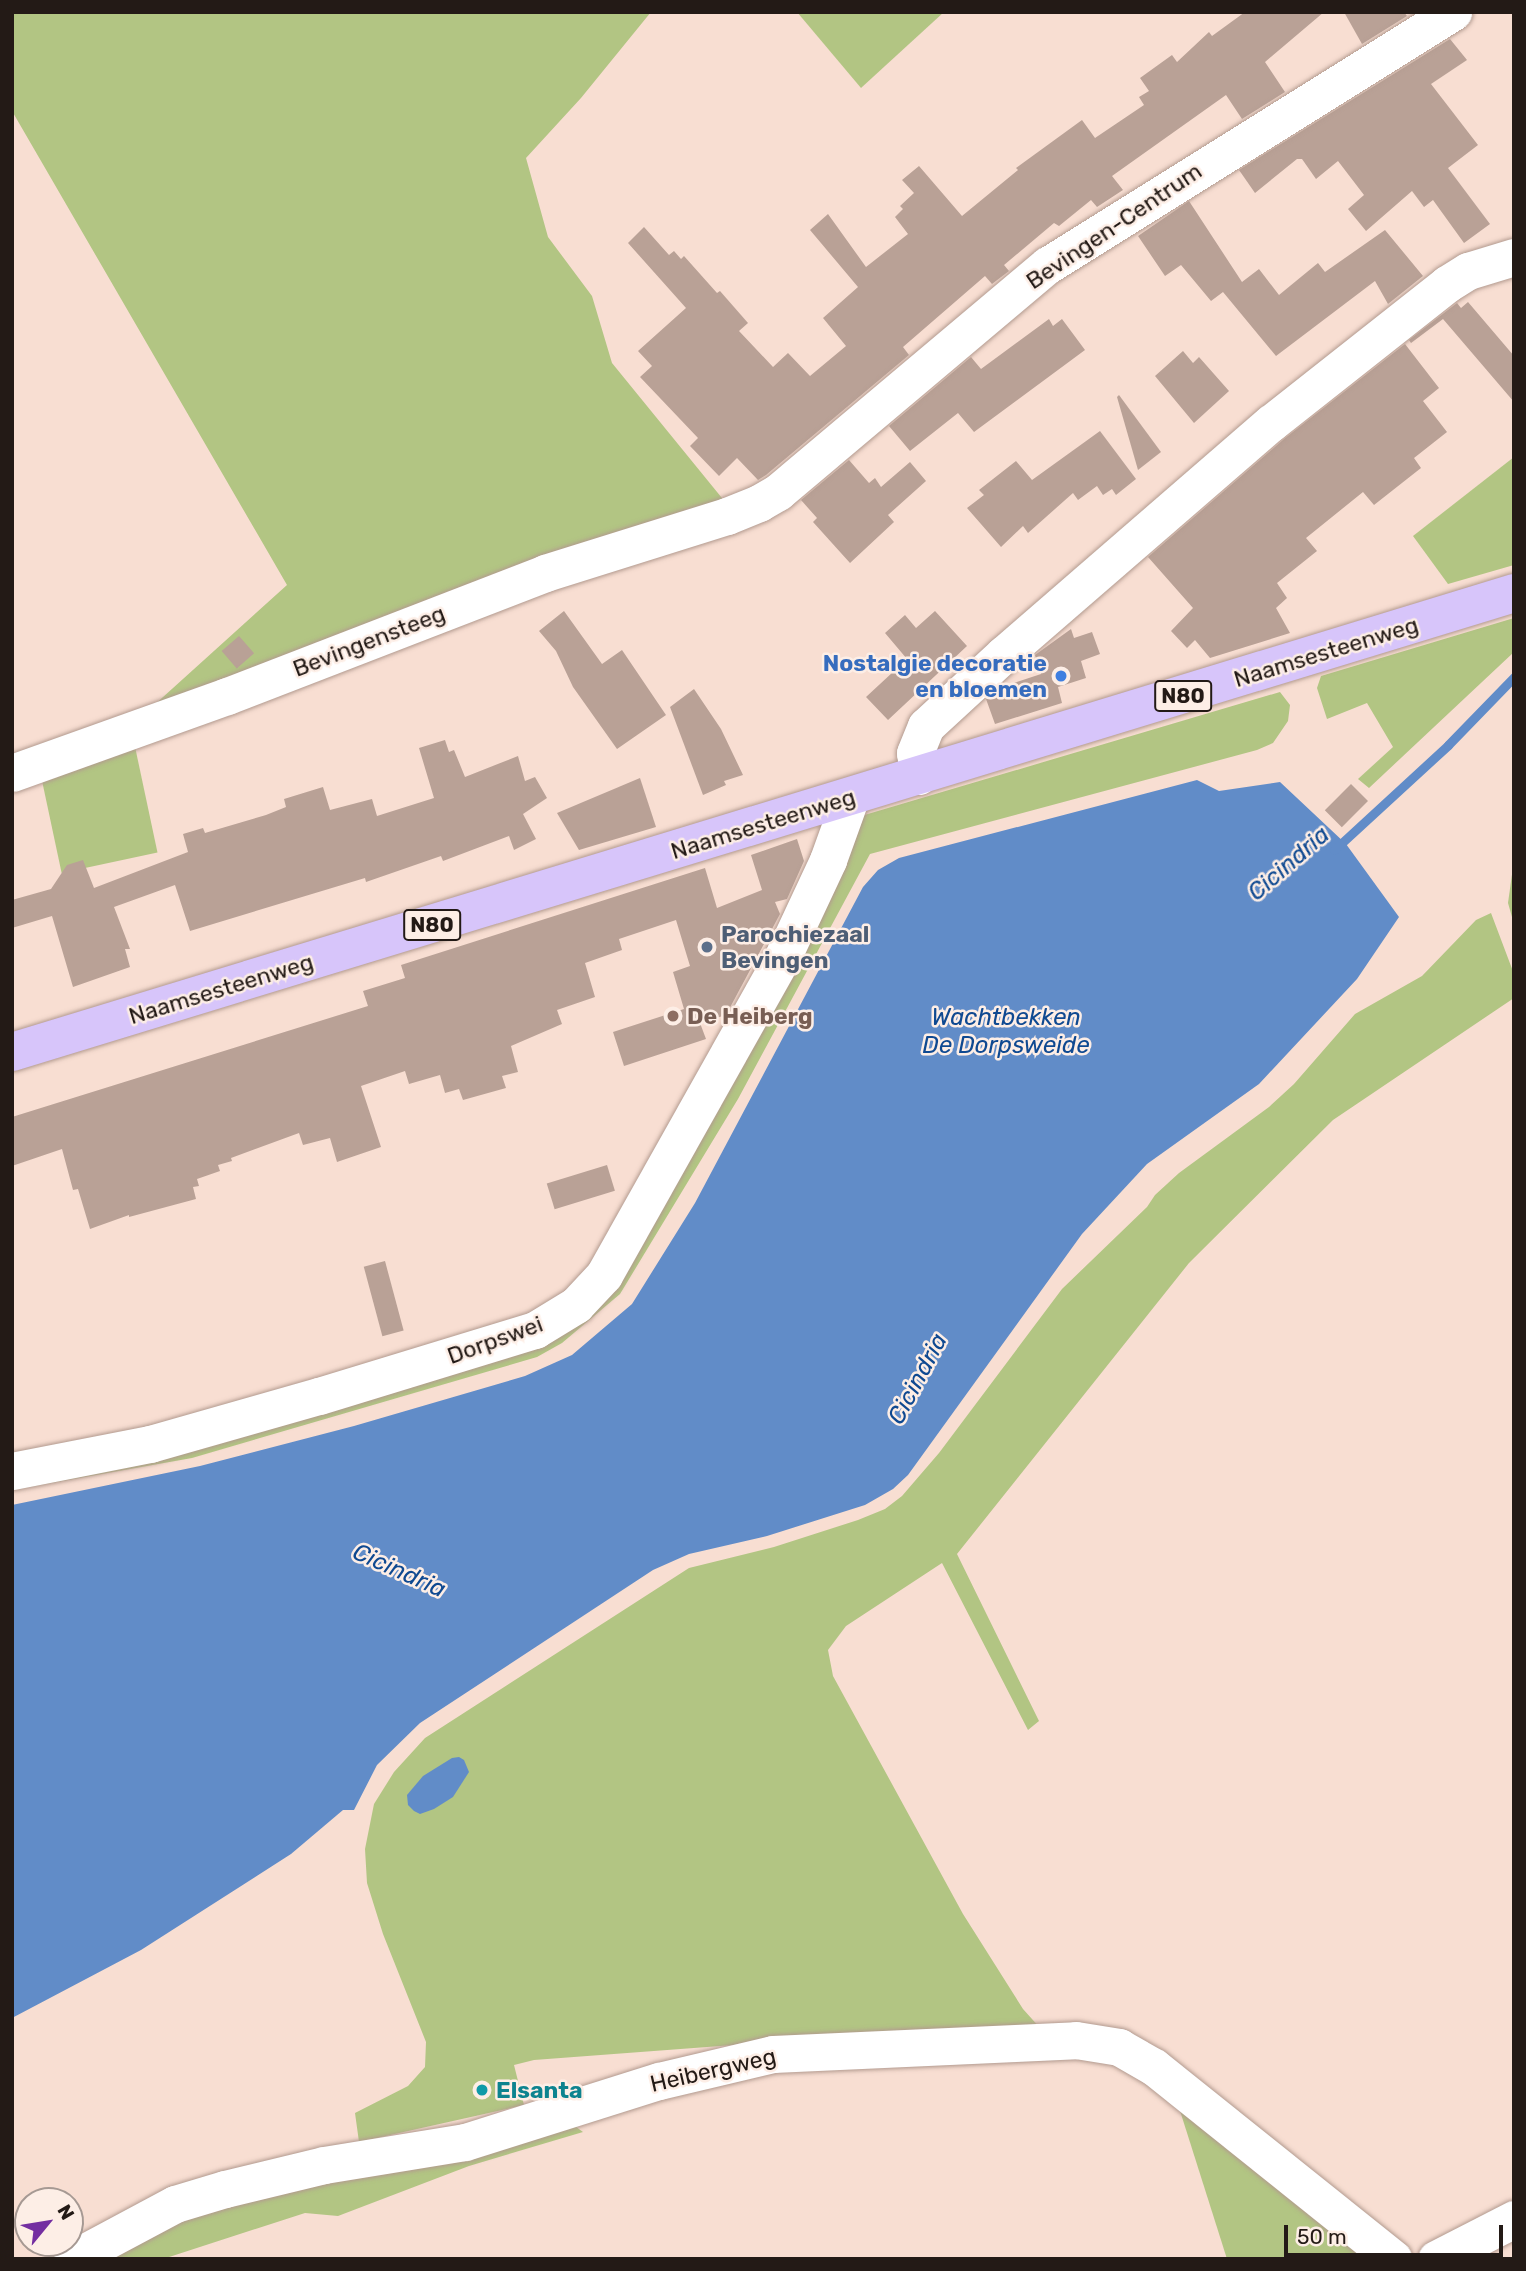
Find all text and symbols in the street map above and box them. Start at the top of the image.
street label: Bevingen-Centrum [1021,157,1207,295]
street label: Bevingensteeg [289,599,449,683]
street label: Naamsesteenweg [1230,611,1422,693]
place label: Nostalgie decoratie en bloemen [823,649,1047,703]
marker: Nostalgie decoratie en bloemen [1053,668,1069,684]
road number: N80 [1153,678,1213,714]
street label: Naamsesteenweg [667,783,859,865]
water label: Cicindria [1242,821,1336,907]
road number: N80 [402,908,462,942]
place label: Parochiezaal Bevingen [721,920,869,974]
marker: Parochiezaal Bevingen [699,939,715,955]
street label: Naamsesteenweg [125,948,317,1030]
place label: De Heiberg [687,1002,812,1030]
water label: Wachtbekken De Dorpsweide [922,1004,1090,1060]
marker: De Heiberg [665,1008,681,1024]
street label: Dorpswei [444,1310,546,1370]
water label: Cicindria [882,1329,954,1429]
water label: Cicindria [348,1538,450,1604]
street label: Heibergweg [647,2042,779,2098]
place label: Elsanta [496,2076,583,2104]
marker: Elsanta [474,2082,490,2098]
north arrow [14,2187,84,2257]
text: N [53,2201,79,2224]
scale bar [1288,2212,1507,2256]
text: 50 m [1297,2224,1347,2249]

